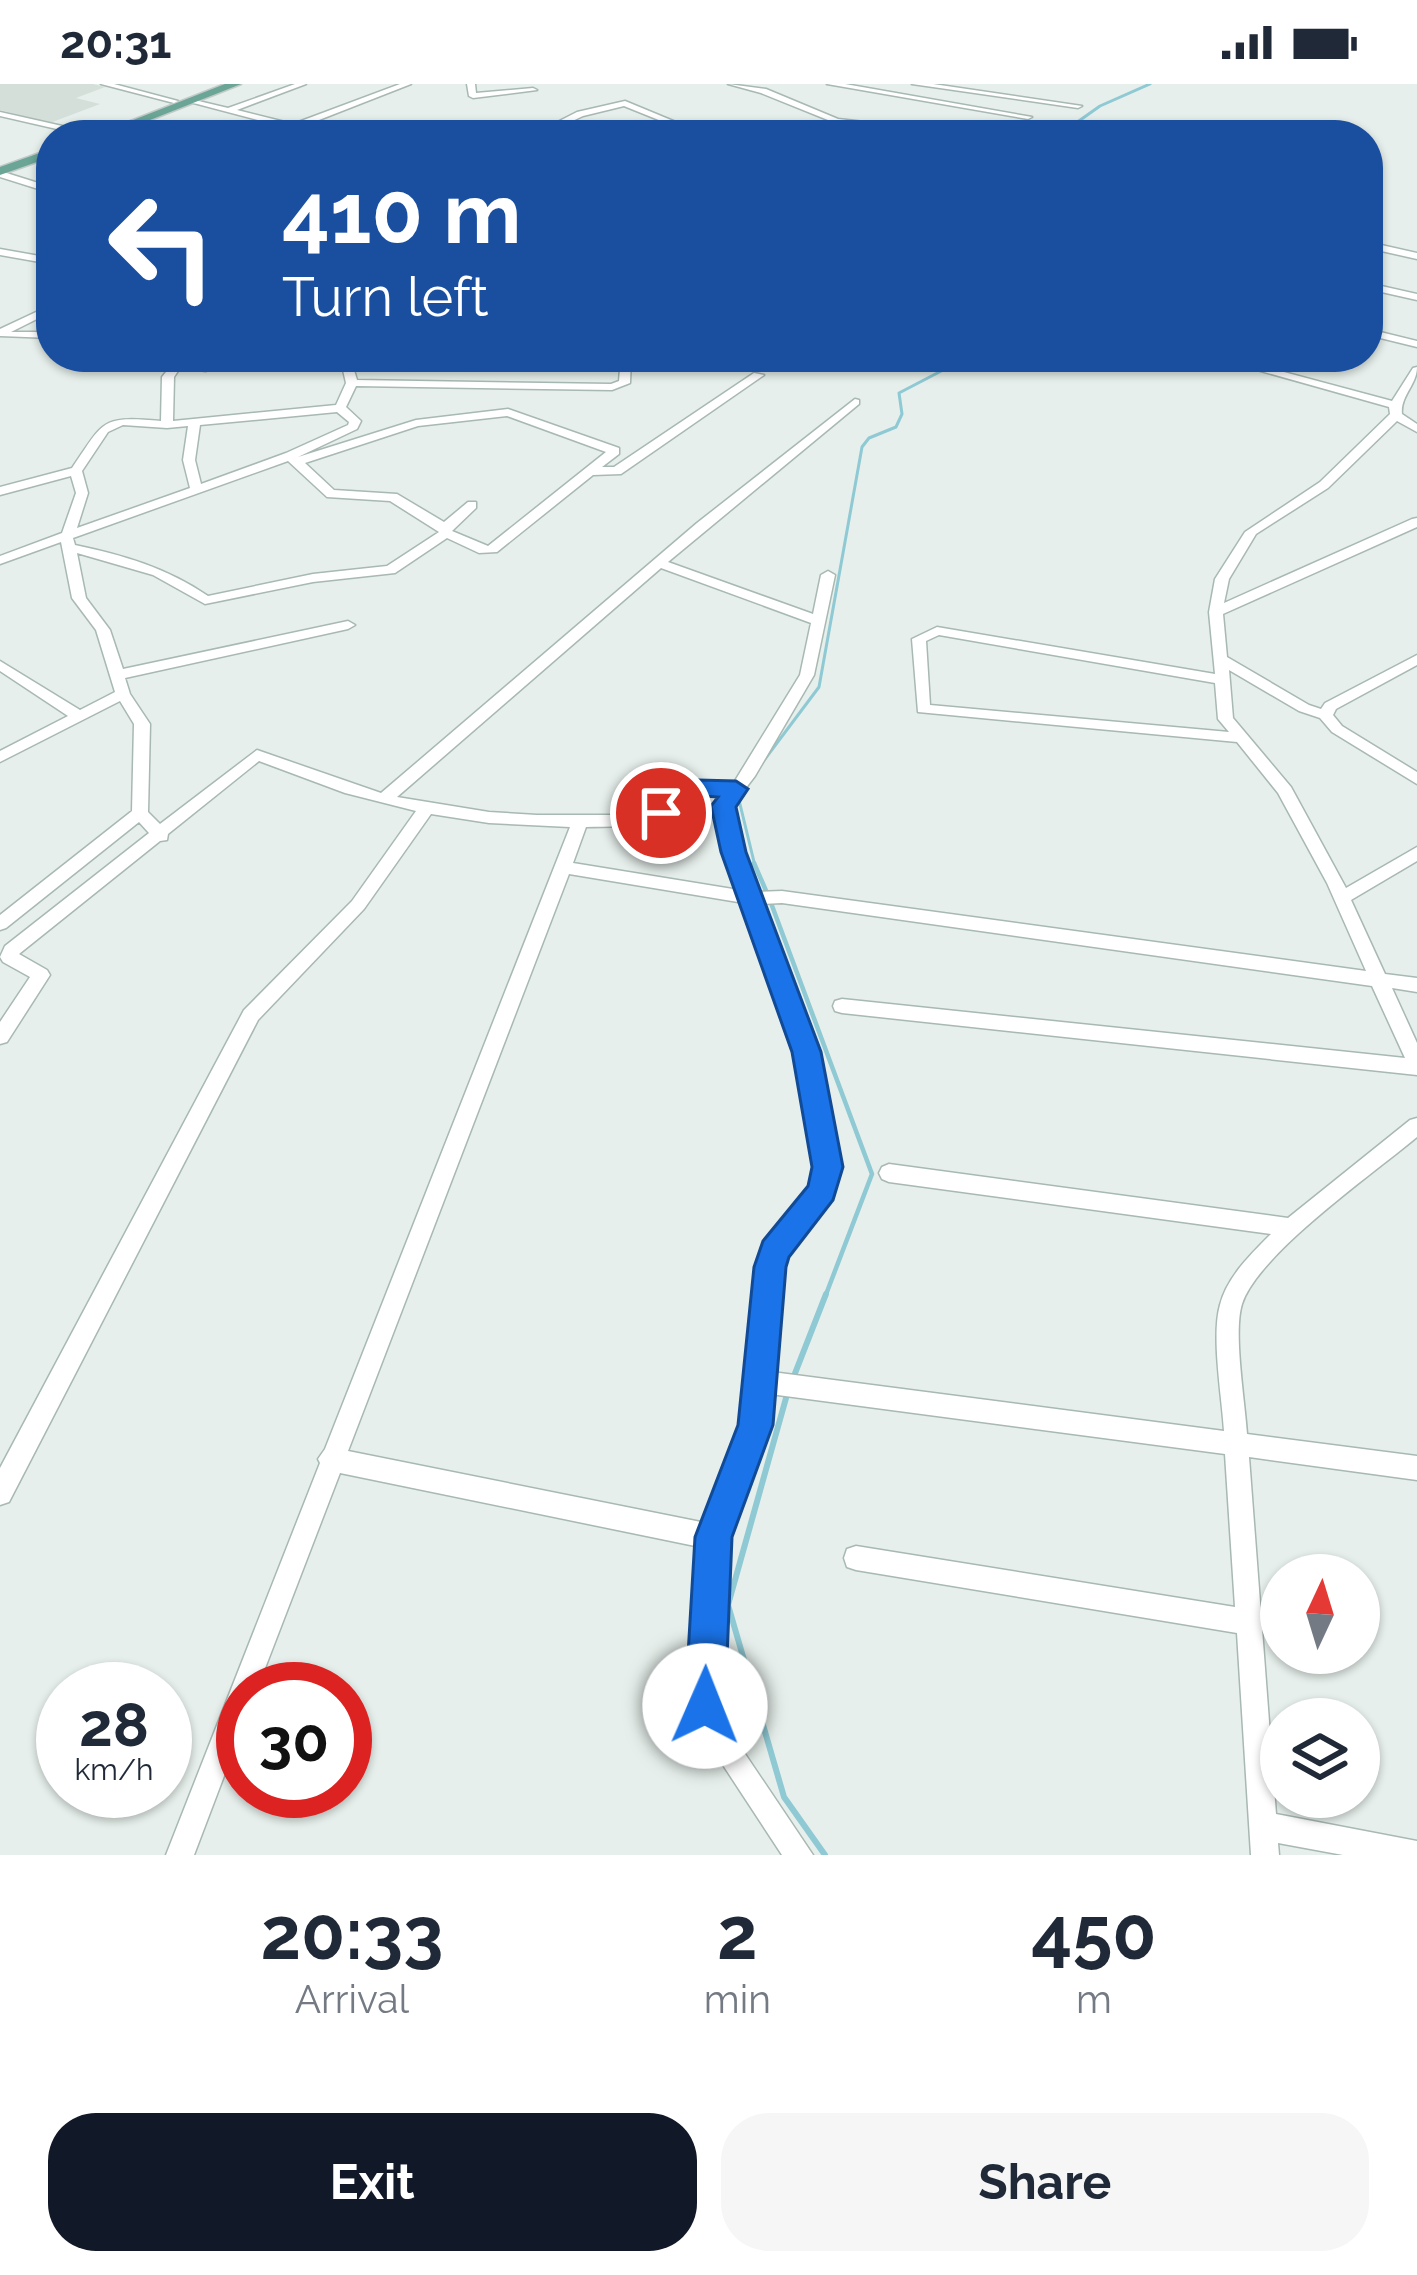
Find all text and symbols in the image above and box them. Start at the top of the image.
text: 20:31 [60,16,171,69]
text: 410 m [282,164,521,263]
icon: left [84,168,240,324]
text: Turn left [282,265,489,329]
pin [610,762,712,864]
icon: arrive [628,780,694,846]
north arrow [1260,1554,1380,1674]
map controls [1260,1554,1380,1818]
position arrow [642,1643,768,1769]
speed limit sign: 30 [216,1662,372,1818]
text: 28 [79,1690,149,1760]
button: layers [1260,1698,1380,1818]
text: km/h [74,1752,154,1787]
text: 20:33 [260,1891,443,1976]
text: 2 [717,1891,758,1976]
text: 450 [1031,1891,1157,1976]
text: Arrival [295,1976,409,2022]
text: min [704,1976,771,2022]
text: m [1076,1976,1112,2022]
button: Exit [48,2113,697,2251]
button: Share [721,2113,1369,2251]

